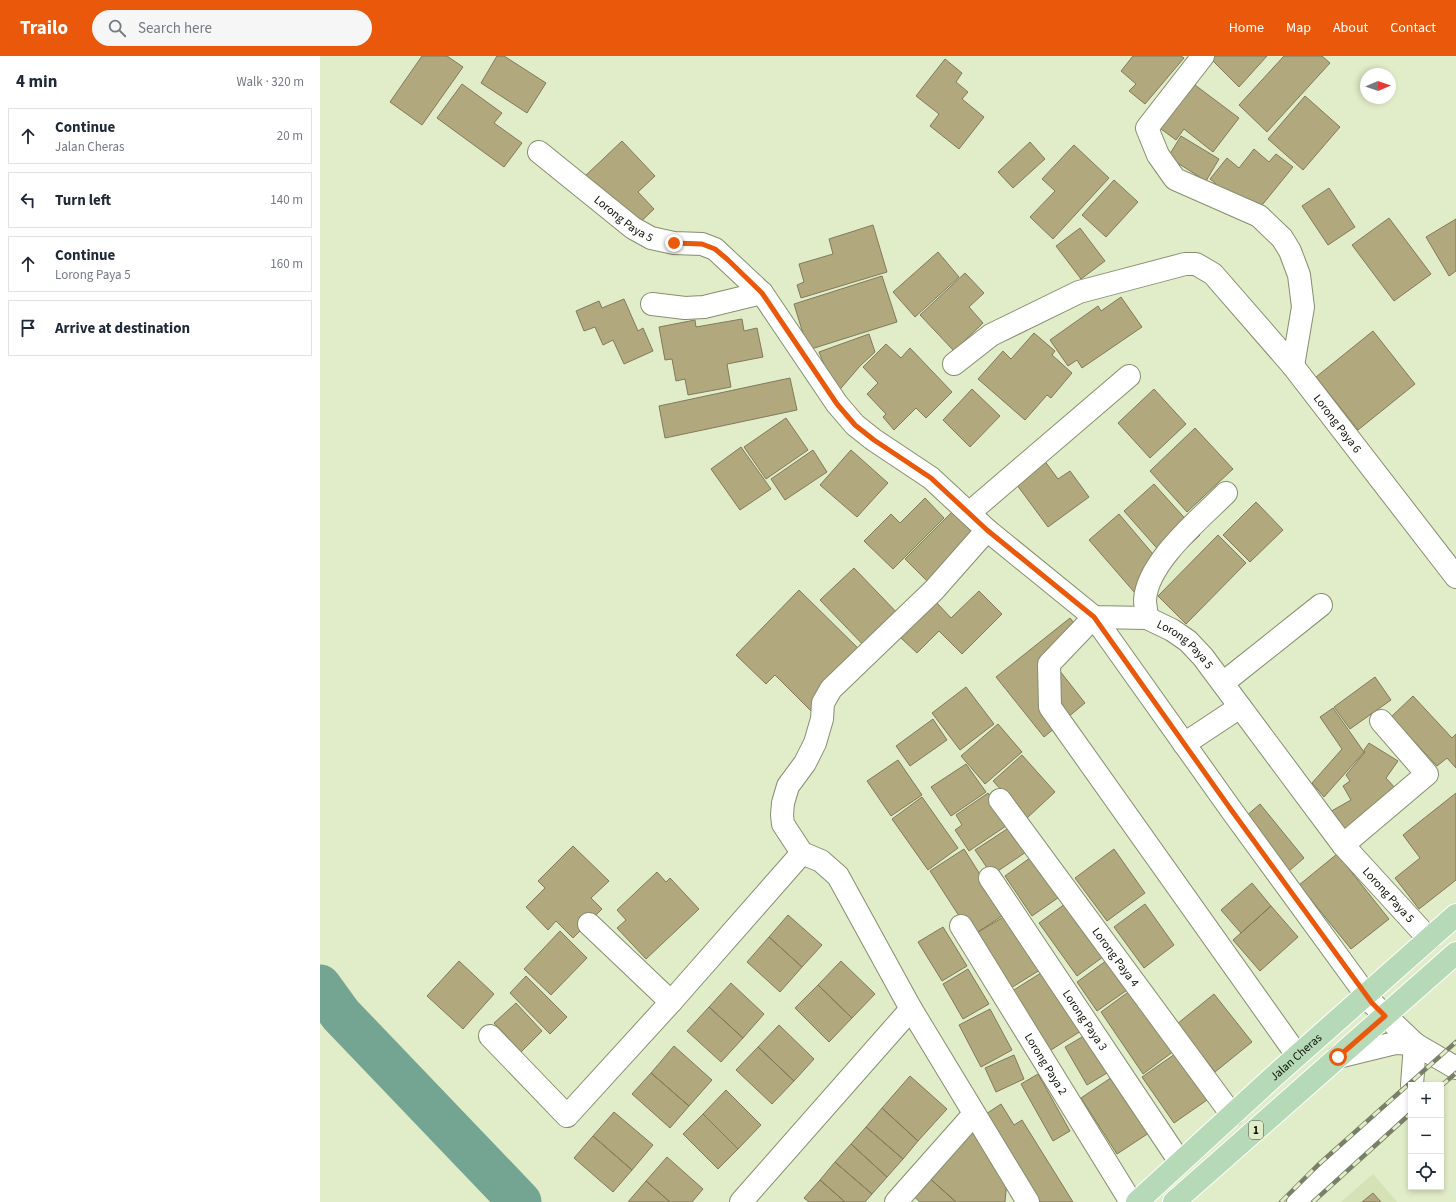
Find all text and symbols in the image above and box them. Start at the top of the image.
search box [92,10,372,46]
text: Trailo [20,15,68,42]
icon: search [106,17,128,39]
text: Search here [138,18,212,39]
text: Home [1229,18,1264,38]
text: Map [1286,18,1311,38]
text: About [1333,18,1368,38]
text: Contact [1390,18,1436,38]
north arrow [1360,68,1396,104]
text: 4 min [16,70,57,94]
text: Walk · 320 m [236,73,304,91]
text: Continue [55,117,115,138]
icon: ahead [17,125,39,147]
text: 20 m [277,127,303,145]
text: Jalan Cheras [55,138,125,156]
icon: left [17,189,39,211]
text: Turn left [55,190,111,211]
text: 140 m [270,191,303,209]
street label: Lorong Paya 5 [590,191,656,246]
route end [665,234,683,252]
text: Continue [55,245,115,266]
icon: ahead [17,253,39,275]
text: 160 m [270,255,303,273]
text: Lorong Paya 5 [55,266,131,284]
icon: arrive [17,317,39,339]
text: Arrive at destination [55,318,190,339]
street label: Lorong Paya 6 [1309,391,1366,456]
street label: Lorong Paya 5 [1154,616,1218,672]
street label: Lorong Paya 5 [1359,863,1418,926]
street label: Lorong Paya 4 [1088,924,1143,990]
street label: Lorong Paya 3 [1059,986,1112,1054]
street label: Jalan Cheras [1266,1029,1325,1085]
street label: Lorong Paya 2 [1020,1030,1072,1098]
route start [1329,1048,1347,1066]
map controls [1408,1082,1444,1190]
button: + [1408,1082,1444,1118]
button: − [1408,1118,1444,1154]
road number: 1 [1249,1121,1263,1139]
button: locate [1408,1154,1444,1190]

